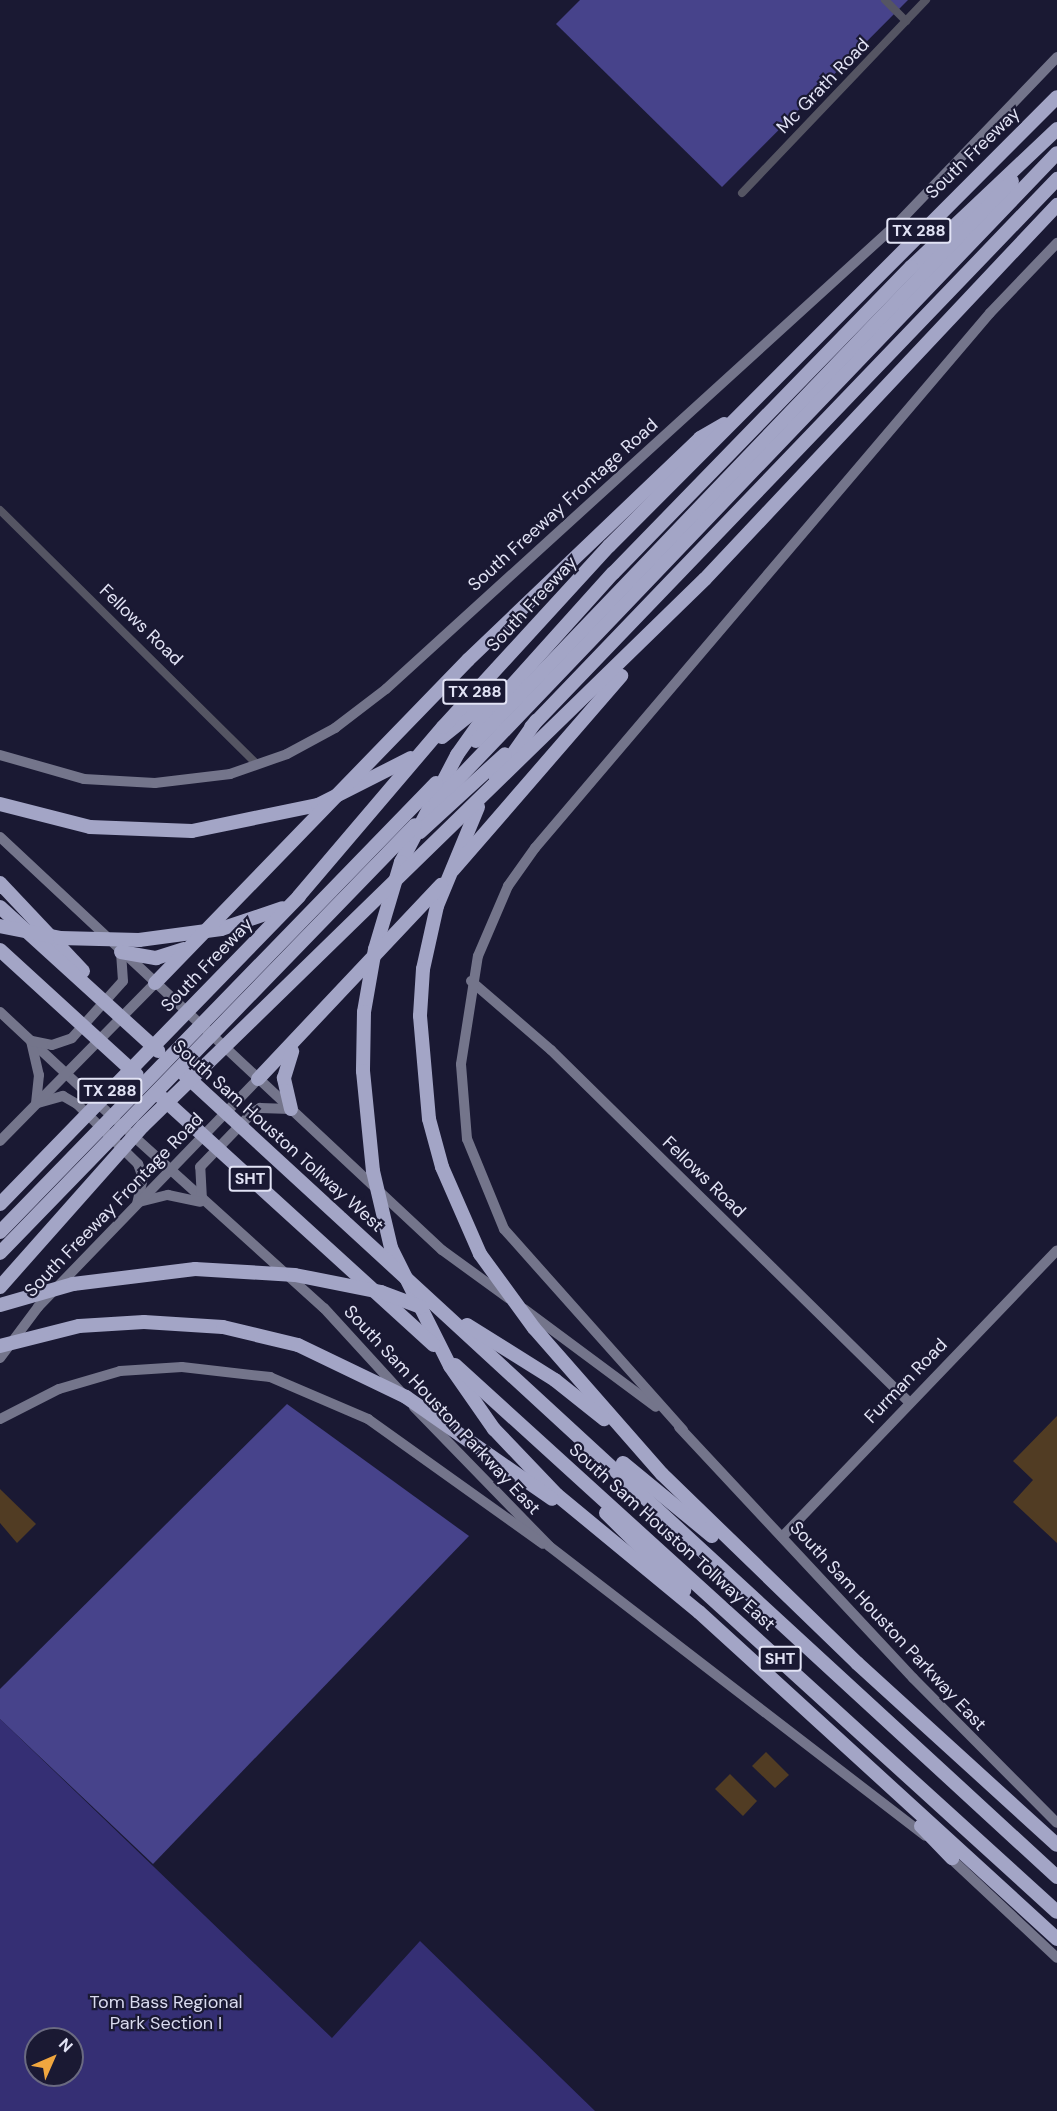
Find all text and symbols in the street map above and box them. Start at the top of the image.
street label: Mc Grath Road [772,34,874,138]
street label: South Freeway [921,103,1025,203]
road number: TX 288 [886,218,952,244]
street label: South Freeway Frontage Road [464,414,662,596]
street label: South Freeway [482,552,582,656]
street label: Fellows Road [95,580,187,670]
road number: TX 288 [442,679,508,705]
street label: South Freeway [157,913,257,1017]
street label: South Sam Houston Tollway West [168,1035,388,1237]
road number: TX 288 [77,1078,143,1104]
street label: South Freeway Frontage Road [20,1108,208,1302]
street label: Fellows Road [658,1132,750,1222]
road number: SHT [228,1166,272,1192]
street label: South Sam Houston Parkway East [339,1301,545,1519]
street label: Furman Road [860,1334,952,1428]
street label: South Sam Houston Tollway East [565,1439,779,1635]
street label: South Sam Houston Parkway East [785,1517,991,1735]
road number: SHT [758,1646,802,1672]
park label: Tom Bass Regional Park Section I [90,1992,242,2034]
north arrow [24,2027,84,2087]
text: N [54,2034,77,2057]

